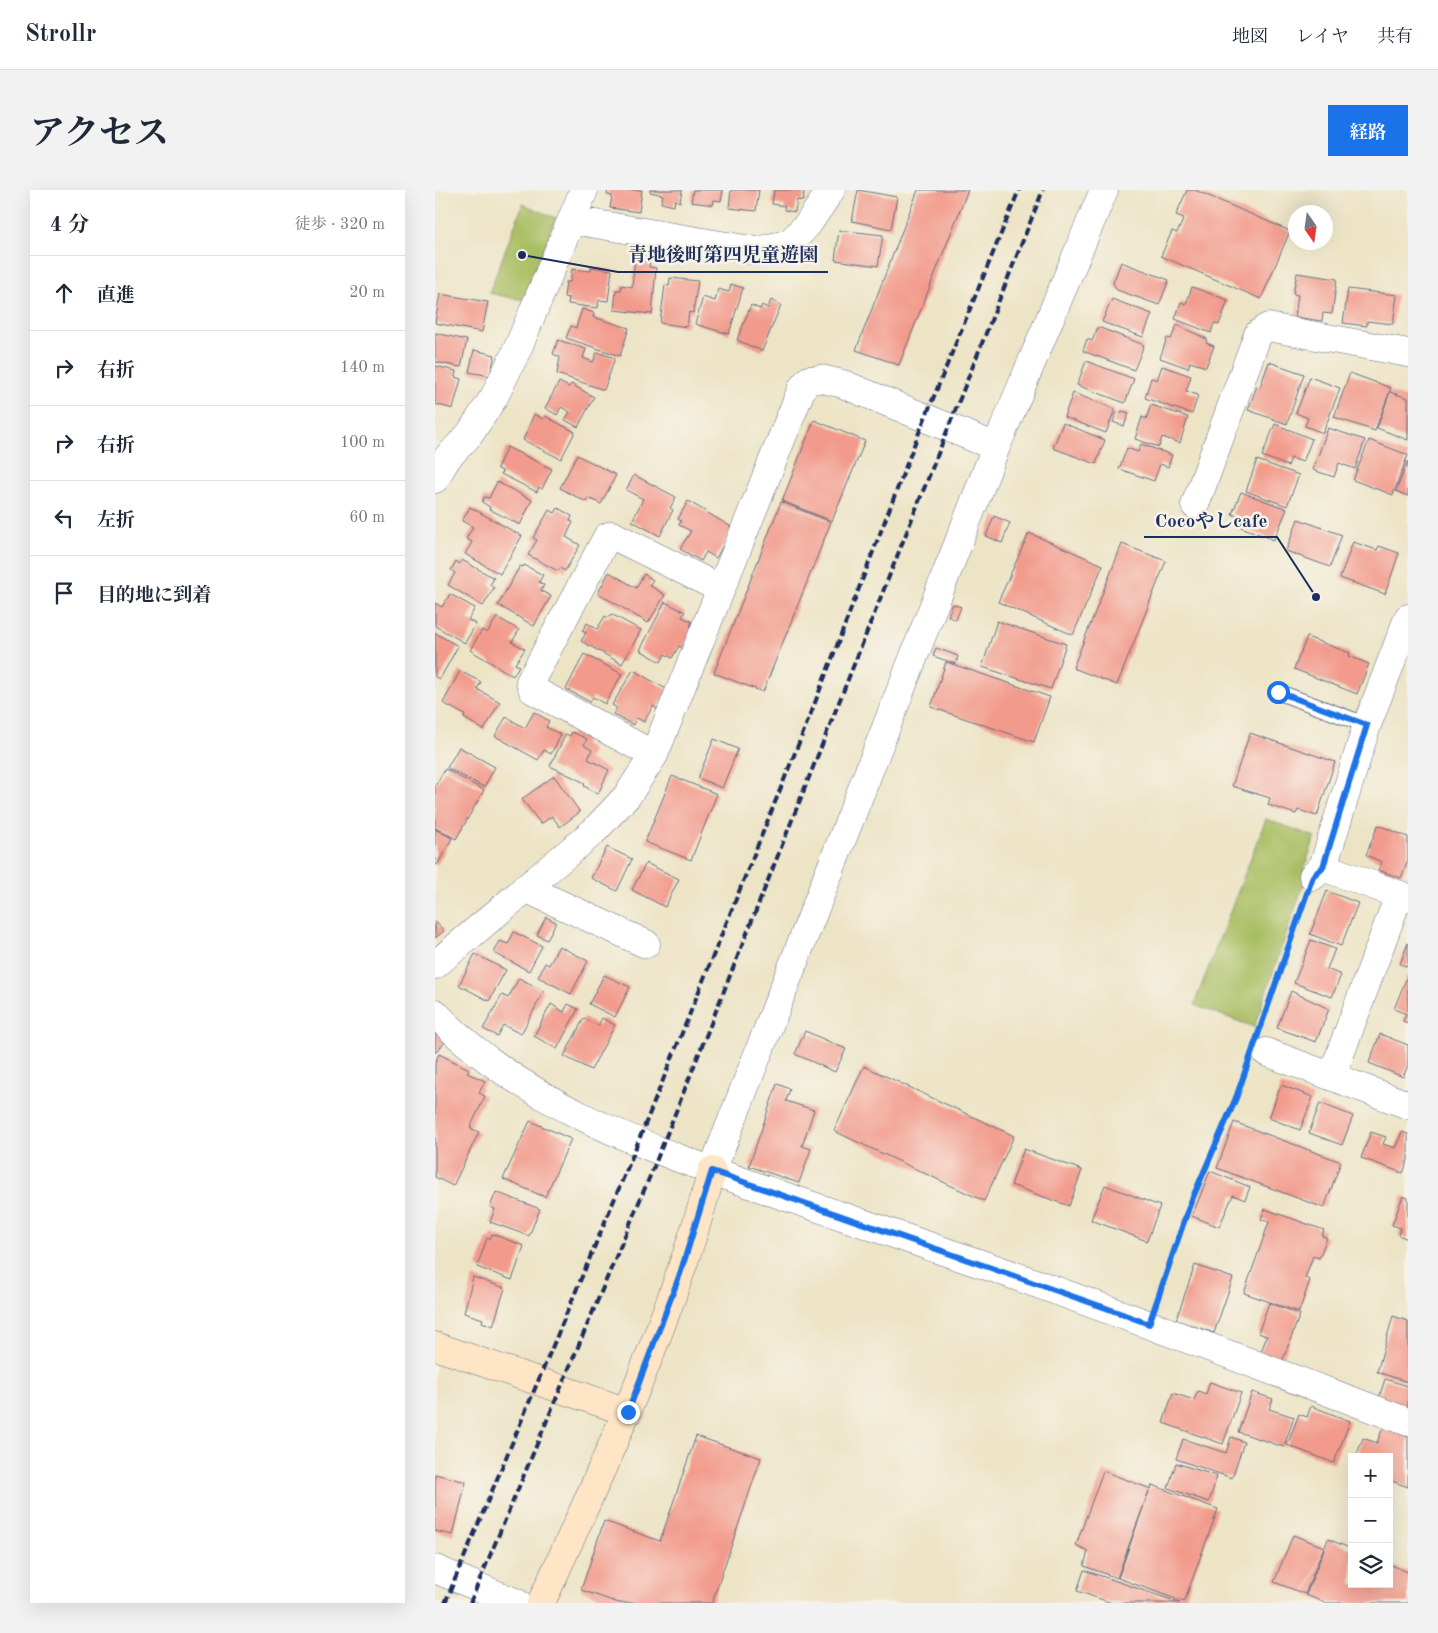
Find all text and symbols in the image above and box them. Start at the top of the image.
text: Strollr [25,23,96,47]
text: 地図 [1232,28,1268,46]
text: レイヤ [1296,28,1349,46]
text: 共有 [1377,28,1413,46]
button: 経路 [1328,105,1408,156]
text: アクセス [30,117,169,152]
north arrow [1288,205,1333,250]
text: 4 分 [50,215,89,236]
text: 徒歩 · 320 m [295,217,385,233]
callout: 青地後町第四児童遊園 [618,238,828,272]
text: 青地後町第四児童遊園 [628,244,818,266]
icon: ahead [50,279,78,307]
text: 20 m [349,285,385,301]
text: 直進 [97,287,135,306]
icon: right [50,354,78,382]
text: 140 m [340,360,385,376]
text: 右折 [97,362,135,381]
icon: right [50,429,78,457]
text: 100 m [340,435,385,451]
text: 右折 [97,437,135,456]
callout: Cocoやしcafe [1144,503,1277,537]
icon: left [50,504,78,532]
text: 60 m [349,510,385,526]
text: Cocoやしcafe [1155,511,1267,532]
text: 左折 [97,512,135,531]
icon: arrive [50,579,78,607]
text: 目的地に到着 [97,587,211,606]
route start [1267,681,1290,704]
route end [617,1401,640,1424]
map controls [1348,1453,1393,1588]
button: + [1348,1453,1393,1498]
button: − [1348,1498,1393,1543]
button: layers [1348,1543,1393,1588]

